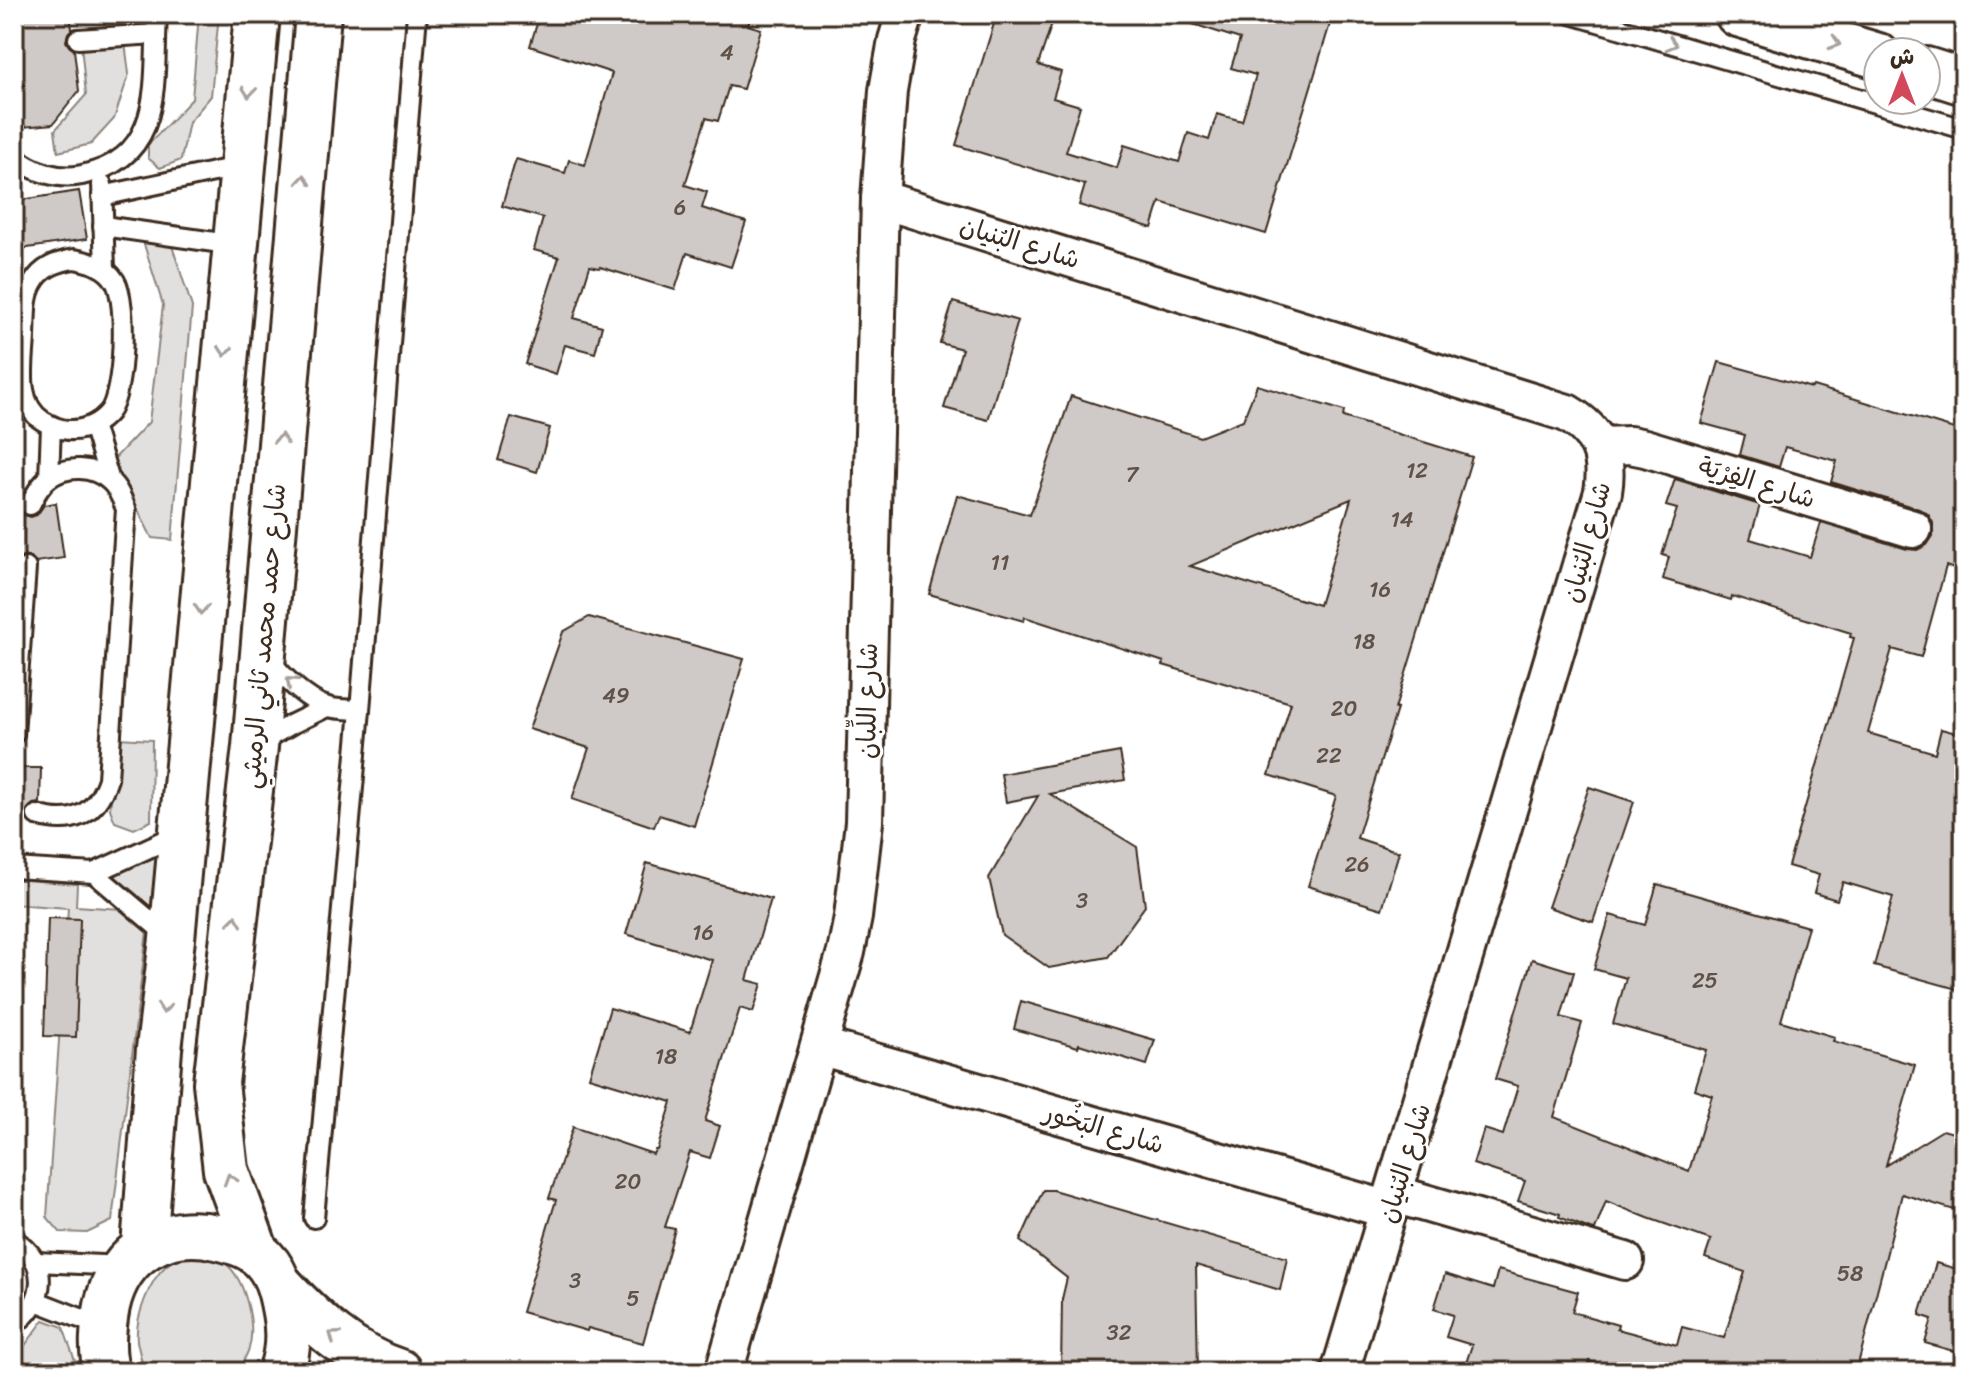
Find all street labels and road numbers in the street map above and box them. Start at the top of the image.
street label: شارع البُنيان [954,202,1086,282]
street label: شارع الفِرْيَة [1693,442,1821,522]
street label: شارع البُنيان [1548,476,1624,608]
street label: شارع حمد محمد ثاني الرميثي [227,481,299,791]
street label: شارع اللِّبان [843,642,891,760]
street label: شارع البَخُور [1036,1088,1170,1167]
street label: شارع البُنيان [1364,1097,1444,1229]

